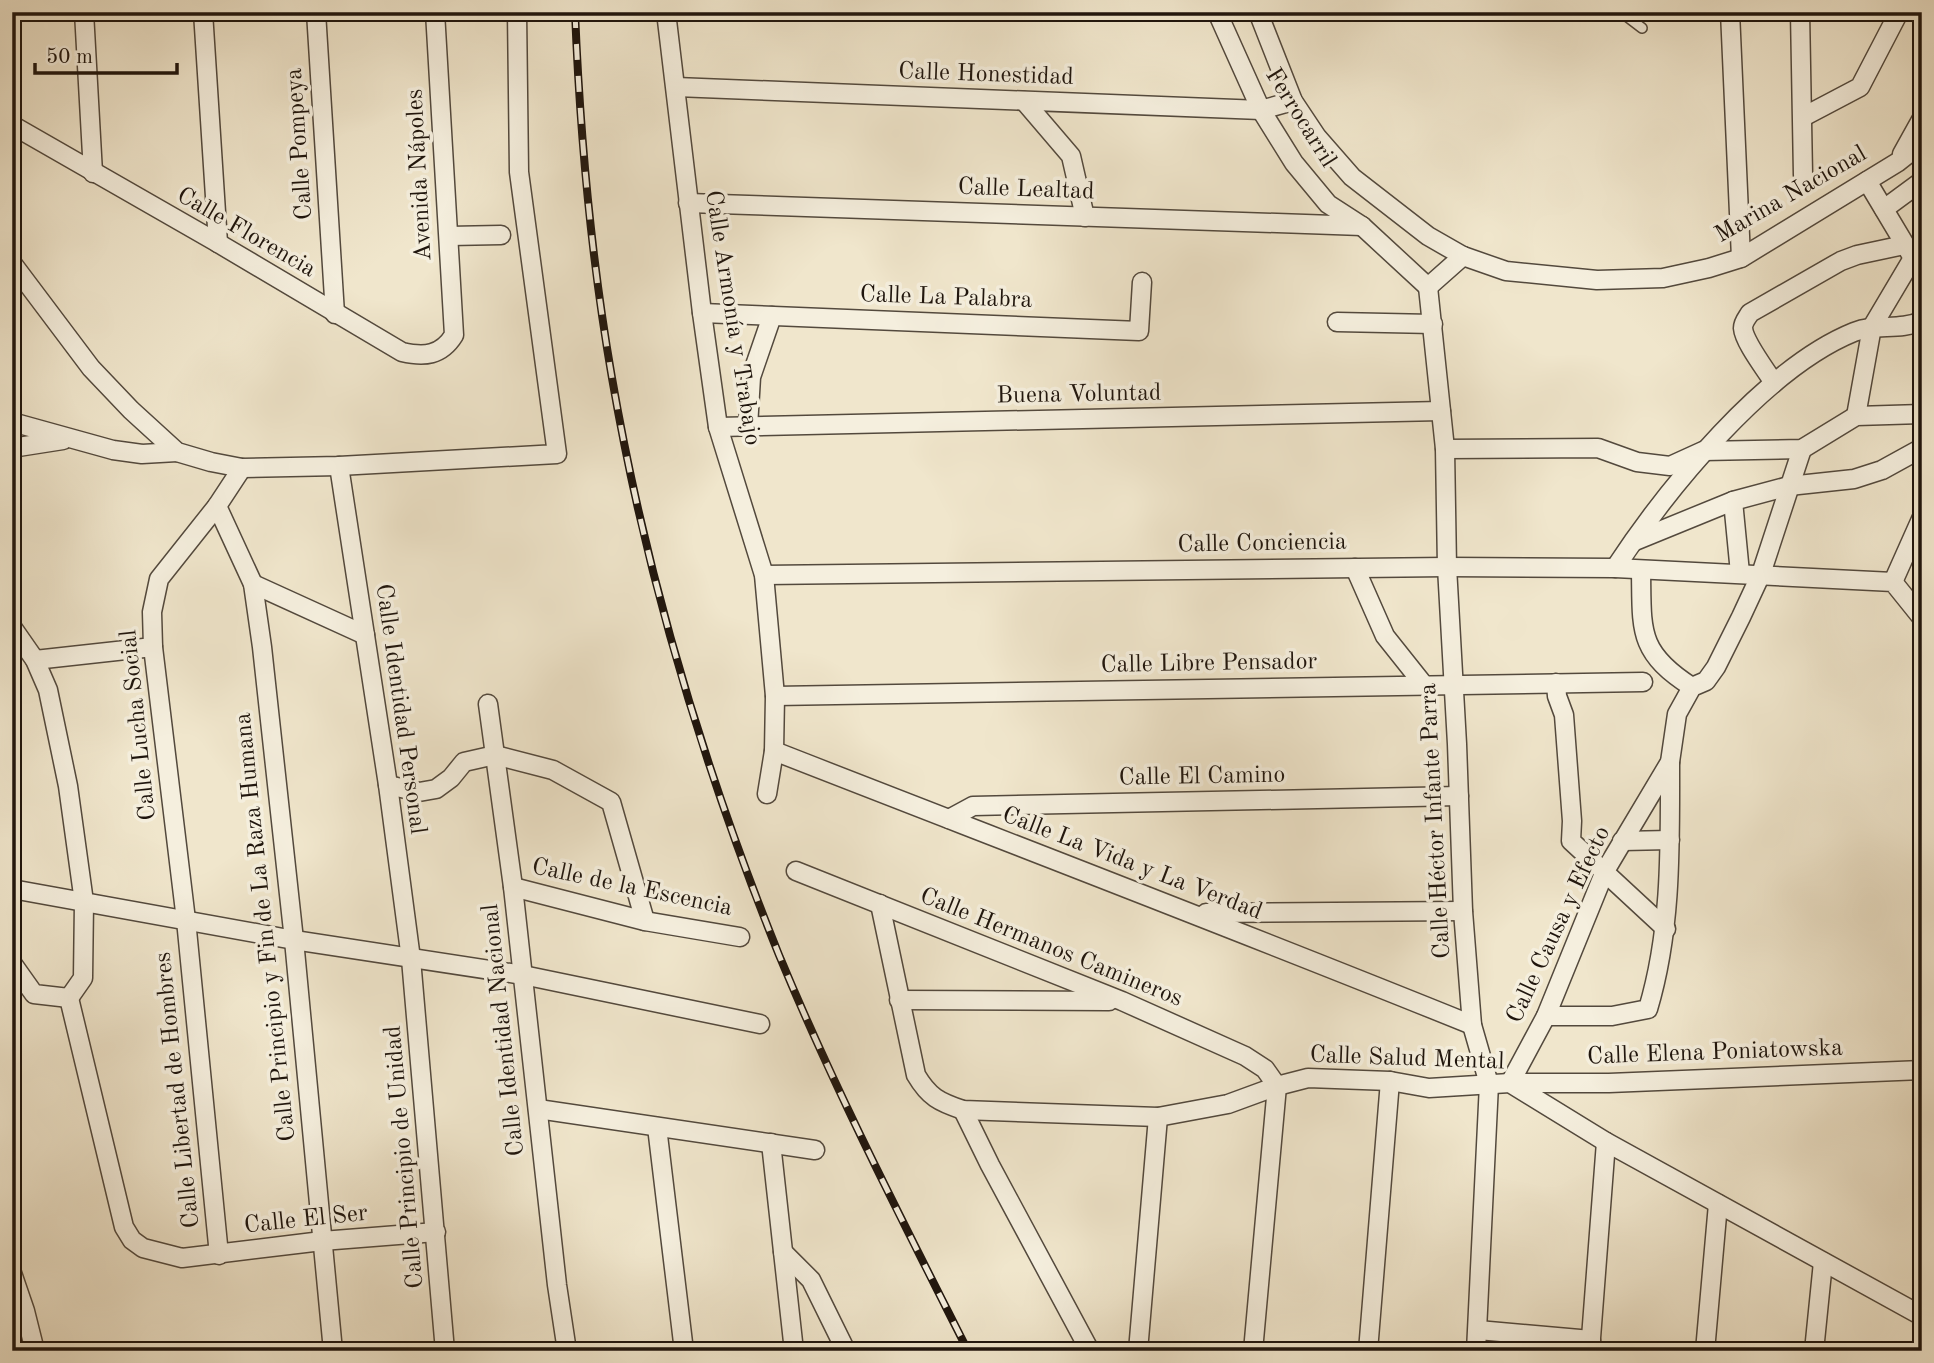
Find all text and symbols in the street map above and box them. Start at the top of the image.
scale bar [35,32,177,76]
text: 50 m [46,47,93,68]
street label: Calle Honestidad [898,60,1074,90]
street label: Ferrocarril [1260,64,1340,172]
street label: Calle Pompeya [283,67,317,221]
street label: Avenida Nápoles [404,88,436,262]
street label: Marina Nacional [1711,142,1871,248]
street label: Calle Lealtad [957,176,1095,204]
street label: Calle Florencia [172,184,320,282]
street label: Calle Armonía y Trabajo [700,189,764,447]
street label: Calle La Palabra [859,283,1033,313]
street label: Buena Voluntad [996,382,1162,408]
street label: Calle Conciencia [1177,531,1347,557]
street label: Calle Identidad Personal [371,582,429,836]
street label: Calle Lucha Social [117,628,161,822]
street label: Calle Libre Pensador [1100,650,1318,678]
street label: Calle Héctor Infante Parra [1417,682,1455,959]
street label: Calle Principio y Fin de La Raza Humana [232,711,300,1143]
street label: Calle El Camino [1118,764,1286,790]
street label: Calle La Vida y La Verdad [999,803,1265,925]
street label: Calle Causa y Efecto [1503,823,1615,1027]
street label: Calle de la Escencia [530,855,735,921]
street label: Calle Hermanos Camineros [916,884,1186,1012]
street label: Calle Identidad Nacional [479,903,529,1157]
street label: Calle Libertad de Hombres [152,951,204,1229]
street label: Calle Principio de Unidad [382,1024,428,1290]
street label: Calle Elena Poniatowska [1587,1037,1843,1069]
street label: Calle Salud Mental [1309,1044,1505,1074]
street label: Calle El Ser [243,1202,369,1238]

